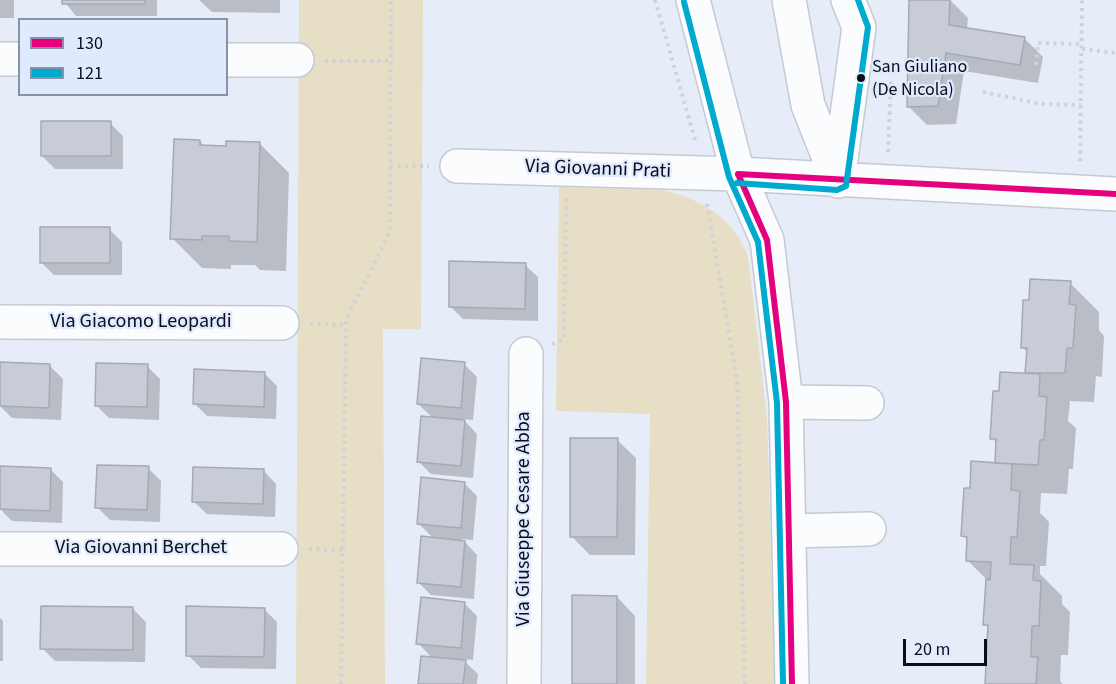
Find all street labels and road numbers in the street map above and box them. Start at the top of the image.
street label: Via Giovanni Prati [524,155,672,185]
street label: Via Giacomo Leopardi [50,311,232,335]
street label: Via Giuseppe Cesare Abba [513,411,537,627]
street label: Via Giovanni Berchet [55,537,227,561]

